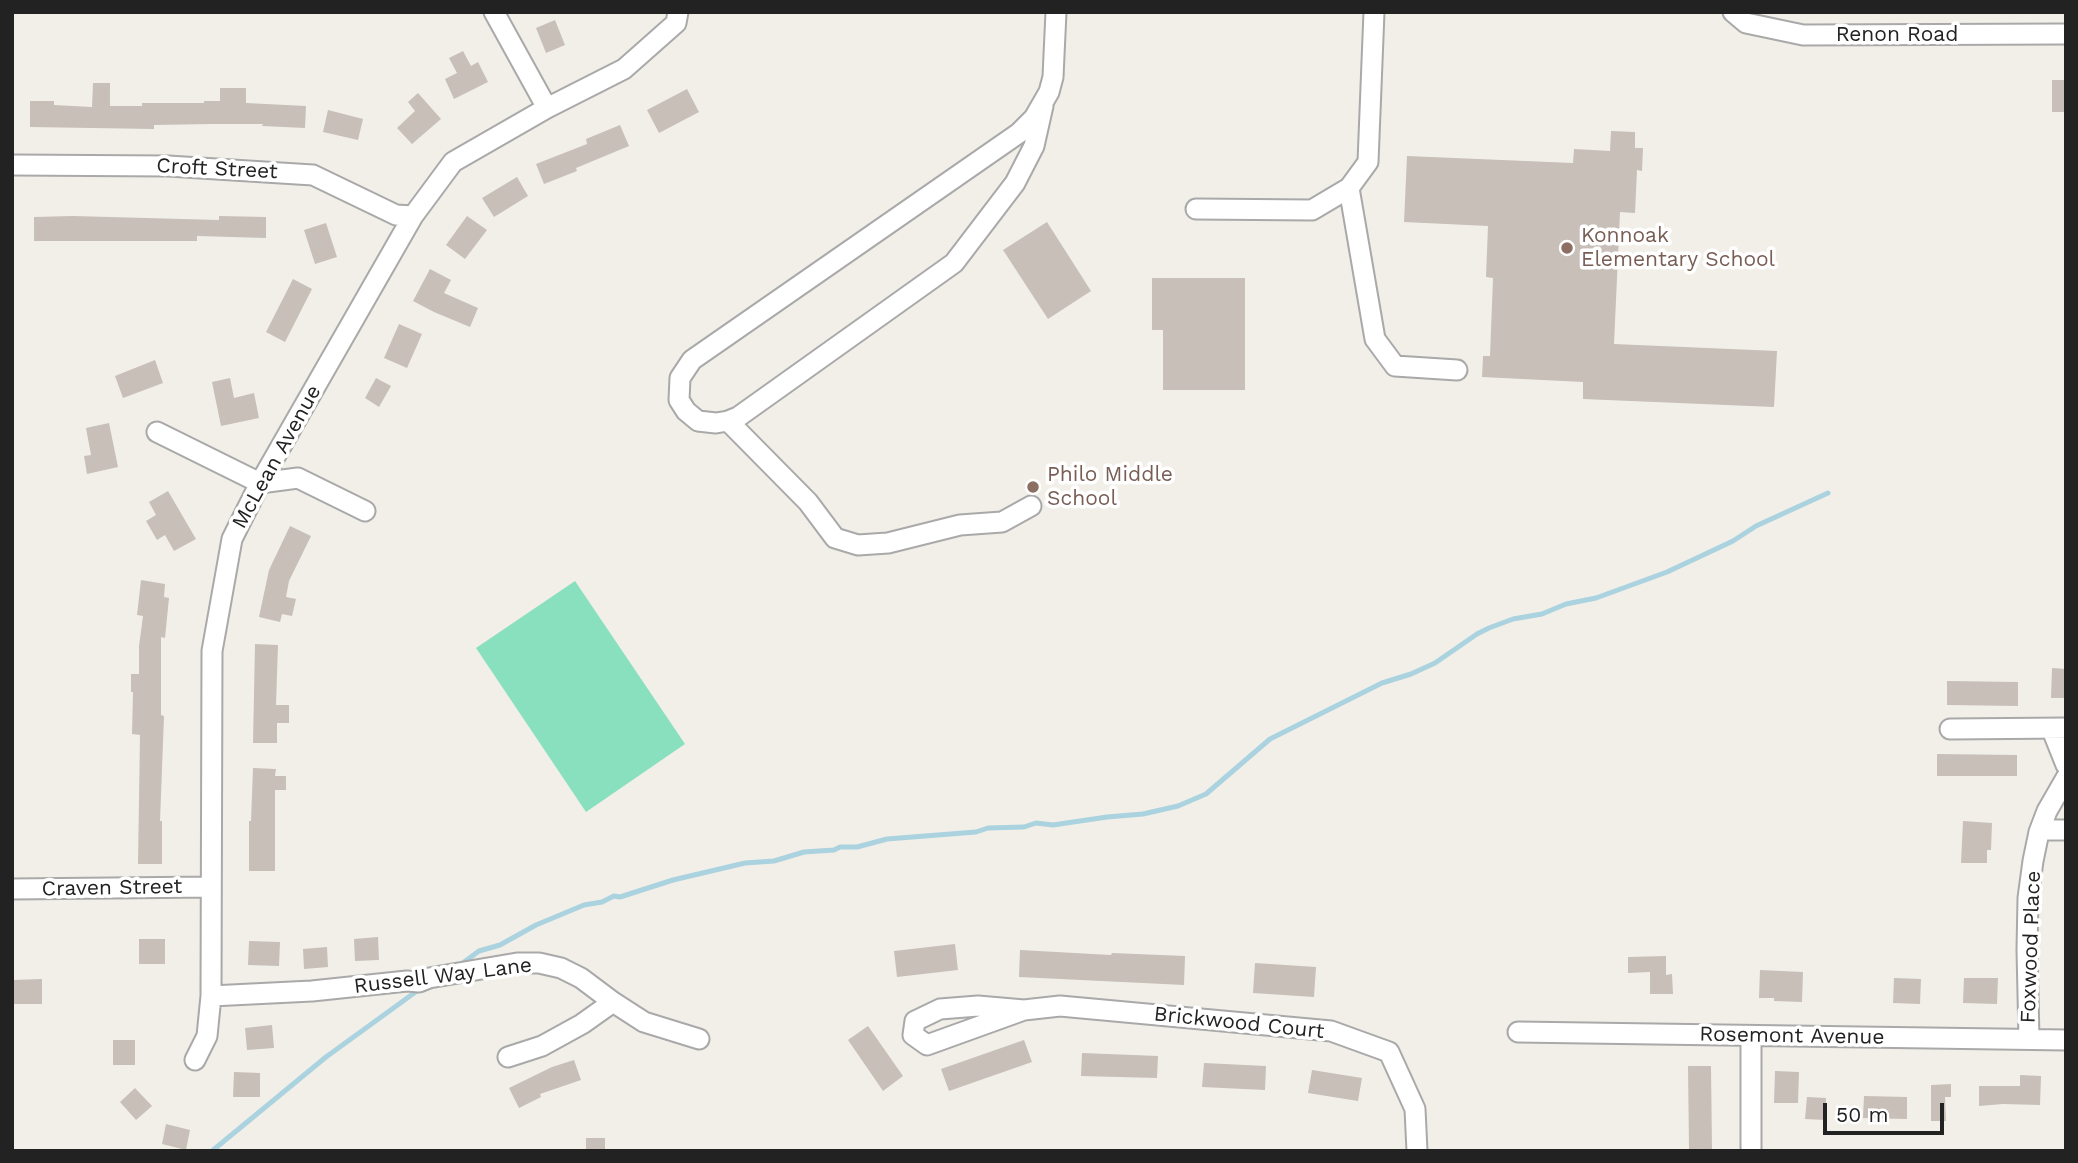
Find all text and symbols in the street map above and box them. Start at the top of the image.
street label: Renon Road [1836,22,1958,48]
street label: Croft Street [156,153,278,185]
place label: Konnoak Elementary School [1581,223,1775,273]
marker: Konnoak Elementary School [1559,240,1575,256]
street label: McLean Avenue [227,381,327,533]
place label: Philo Middle School [1047,462,1173,512]
marker: Philo Middle School [1025,479,1041,495]
street label: Foxwood Place [2016,870,2046,1024]
street label: Craven Street [41,874,183,902]
street label: Russell Way Lane [353,953,533,999]
street label: Brickwood Court [1153,1002,1325,1044]
street label: Rosemont Avenue [1699,1022,1885,1050]
scale bar [1826,1090,1947,1134]
text: 50 m [1836,1102,1888,1127]

